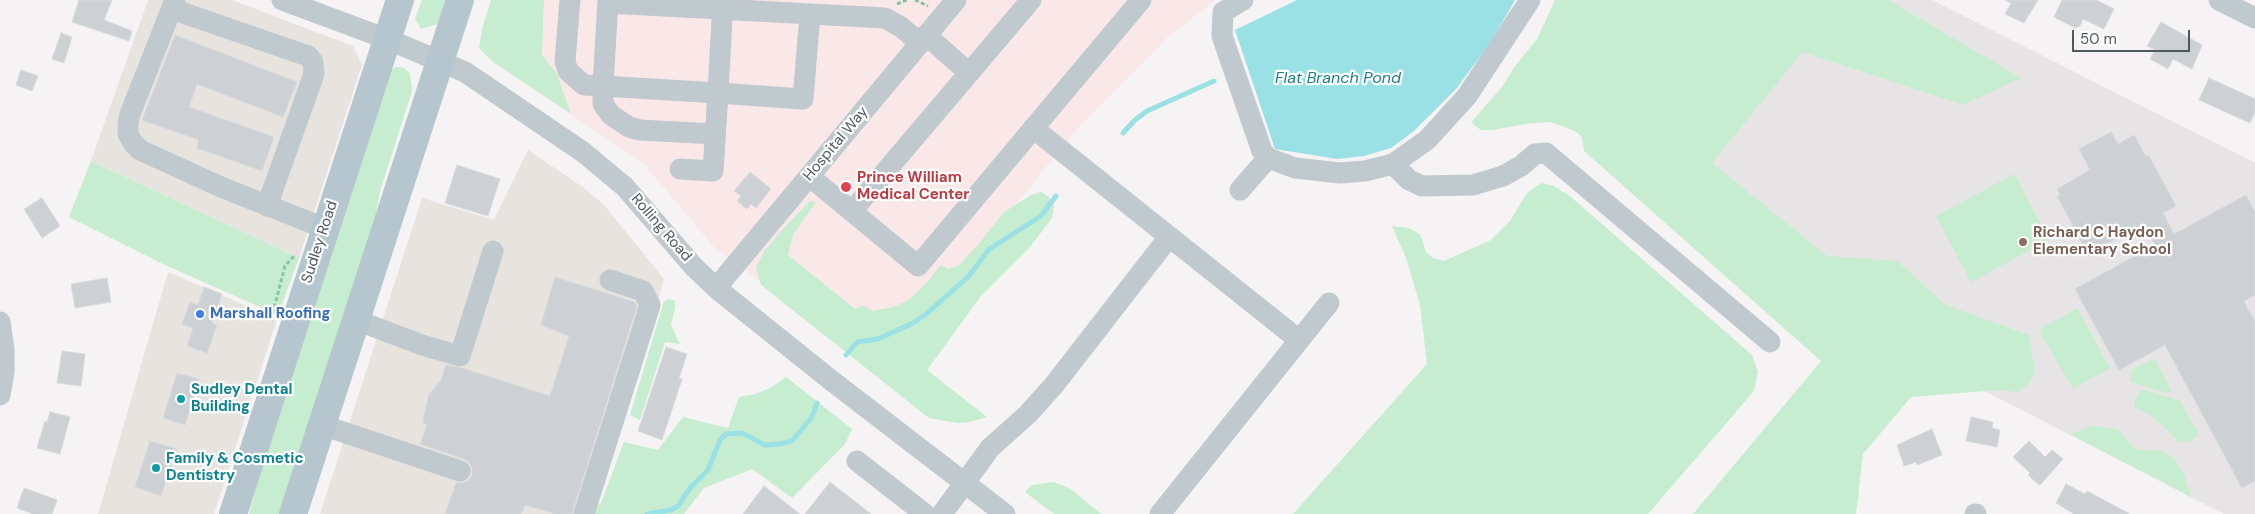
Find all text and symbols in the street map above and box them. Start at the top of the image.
scale bar [2075,20,2192,52]
text: 50 m [2080,29,2117,49]
water label: Flat Branch Pond [1275,69,1401,89]
street label: Hospital Way [800,103,872,185]
place label: Prince William Medical Center [857,169,970,204]
marker: Prince William Medical Center [839,180,853,194]
street label: Rolling Road [627,191,695,265]
street label: Sudley Road [298,199,342,285]
place label: Richard C Haydon Elementary School [2033,224,2171,259]
marker: Richard C Haydon Elementary School [2017,236,2029,248]
place label: Marshall Roofing [210,305,330,323]
marker: Marshall Roofing [194,308,206,320]
place label: Sudley Dental Building [191,381,293,416]
marker: Sudley Dental Building [175,393,187,405]
place label: Family & Cosmetic Dentistry [166,450,303,485]
marker: Family & Cosmetic Dentistry [150,462,162,474]

